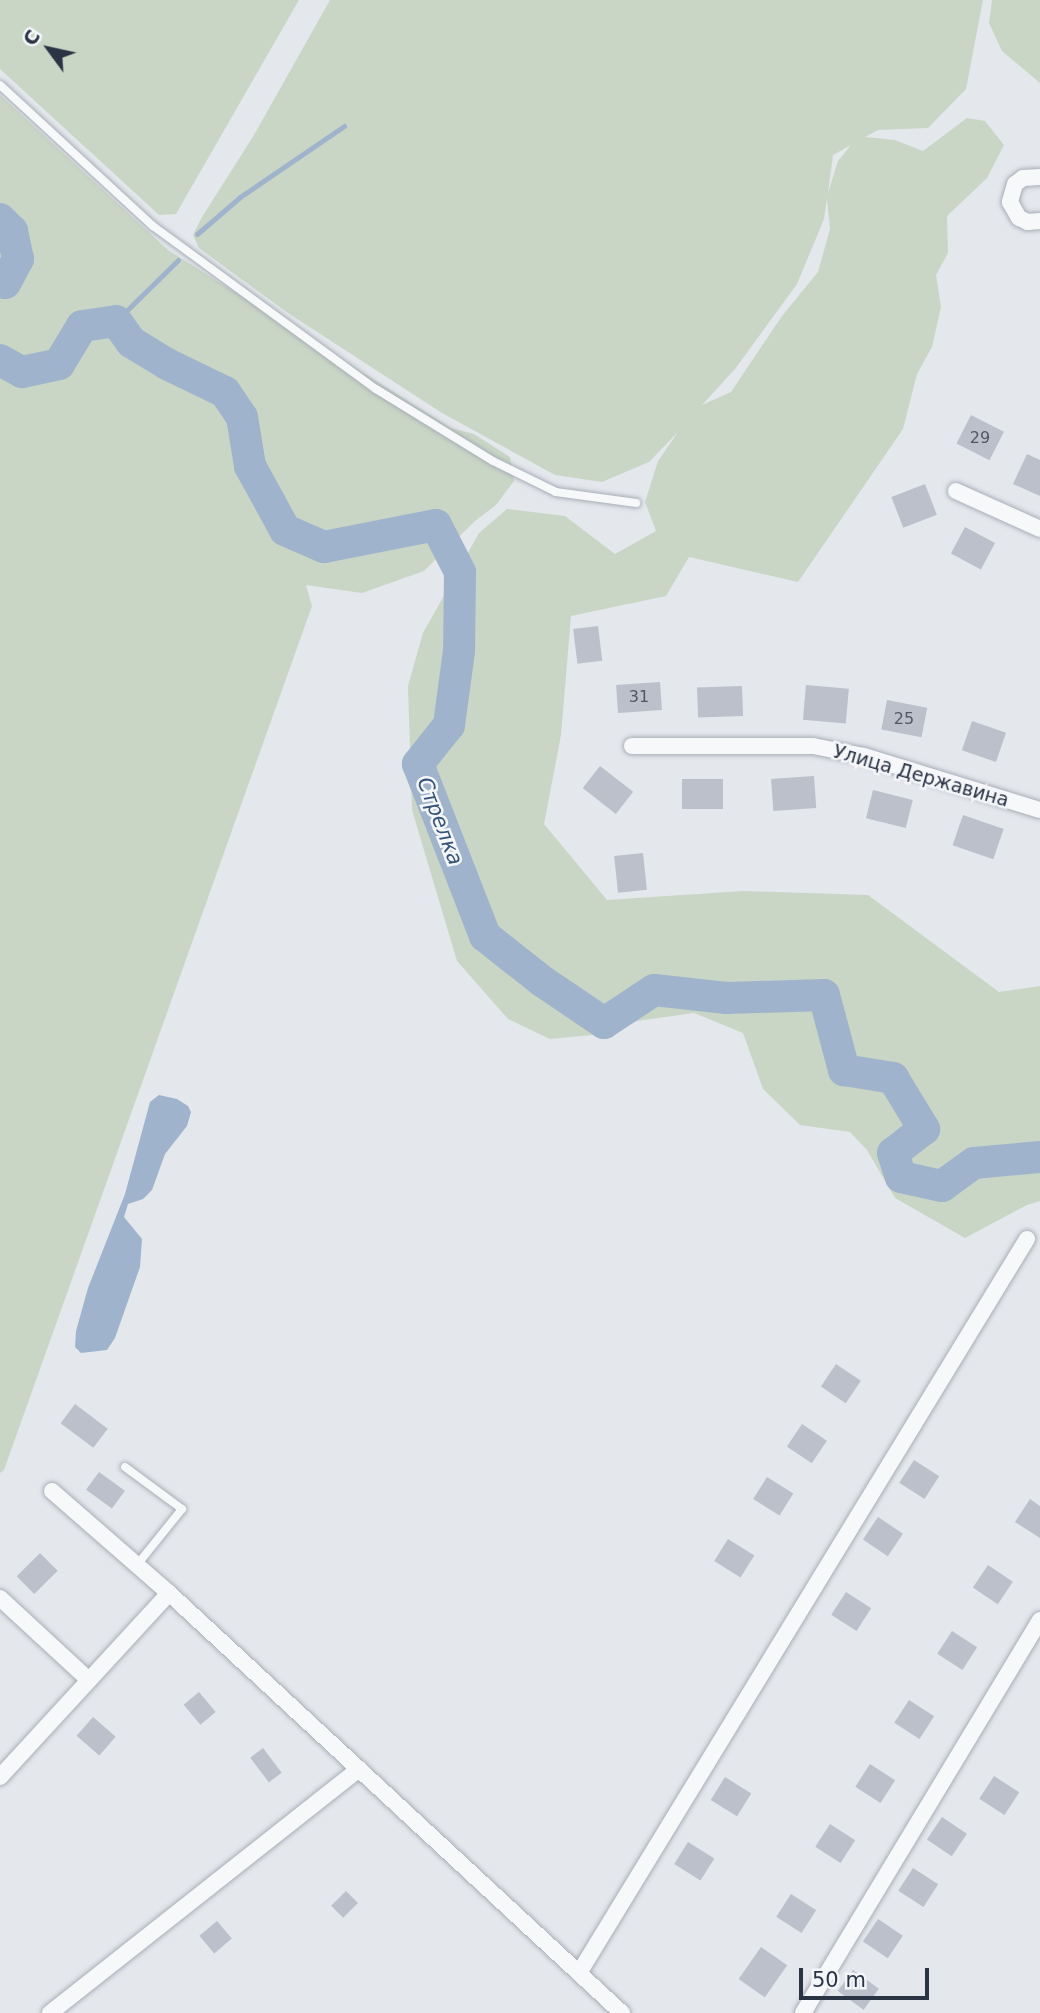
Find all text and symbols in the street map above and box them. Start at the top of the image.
north arrow [14,14,84,84]
text: С [18,26,44,49]
house number: 29 [970,428,990,448]
house number: 31 [629,687,649,707]
house number: 25 [894,709,914,729]
street label: Улица Державина [831,740,1011,812]
water label: Стрелка [412,773,468,869]
scale bar [802,1954,932,1998]
text: 50 m [812,1968,866,1992]

